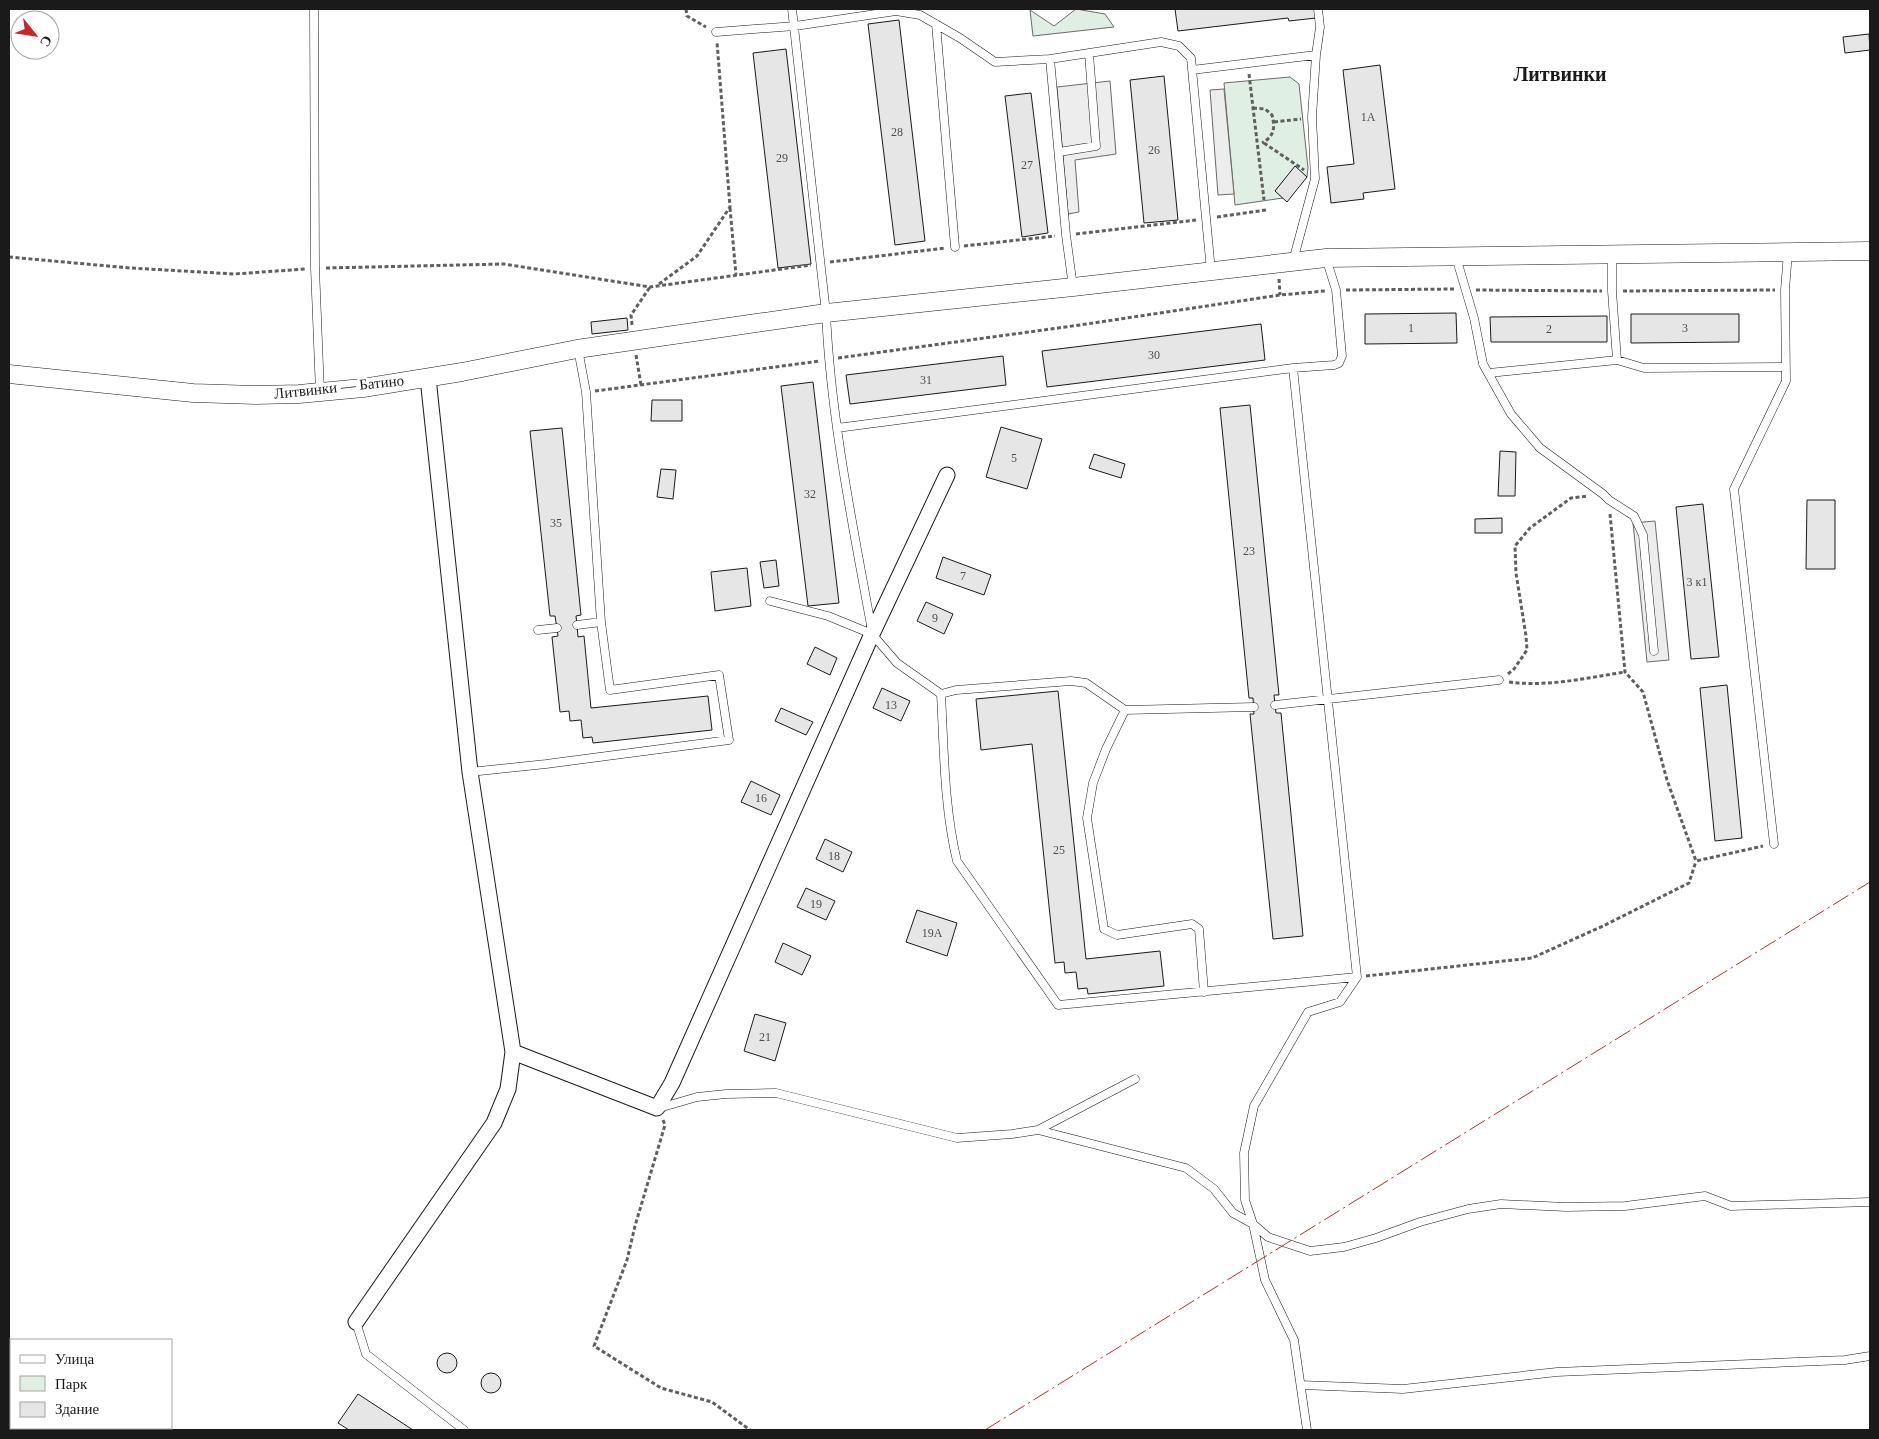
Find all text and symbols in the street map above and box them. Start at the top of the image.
north arrow [10,10,60,60]
text: С [37,33,55,49]
district label: Литвинки [1513,63,1607,85]
house number: 1А [1361,110,1376,124]
house number: 28 [891,125,903,139]
house number: 26 [1148,143,1160,157]
house number: 29 [776,151,788,165]
house number: 27 [1021,158,1033,172]
house number: 1 [1408,321,1414,335]
house number: 3 [1682,321,1688,335]
house number: 2 [1546,322,1552,336]
house number: 30 [1148,348,1160,362]
street label: Литвинки — Батино [273,372,405,402]
house number: 31 [920,373,932,387]
house number: 5 [1011,451,1017,465]
house number: 32 [804,487,816,501]
house number: 35 [550,516,562,530]
house number: 23 [1243,544,1255,558]
house number: 7 [960,569,966,583]
house number: 3 к1 [1687,575,1707,589]
house number: 9 [932,611,938,625]
house number: 13 [885,698,897,712]
house number: 16 [755,791,767,805]
house number: 25 [1053,843,1065,857]
house number: 18 [828,849,840,863]
house number: 19 [810,897,822,911]
house number: 19А [922,926,943,940]
house number: 21 [759,1030,771,1044]
legend [10,1339,172,1429]
text: Улица [55,1351,94,1367]
text: Парк [55,1376,88,1392]
text: Здание [55,1401,99,1417]

